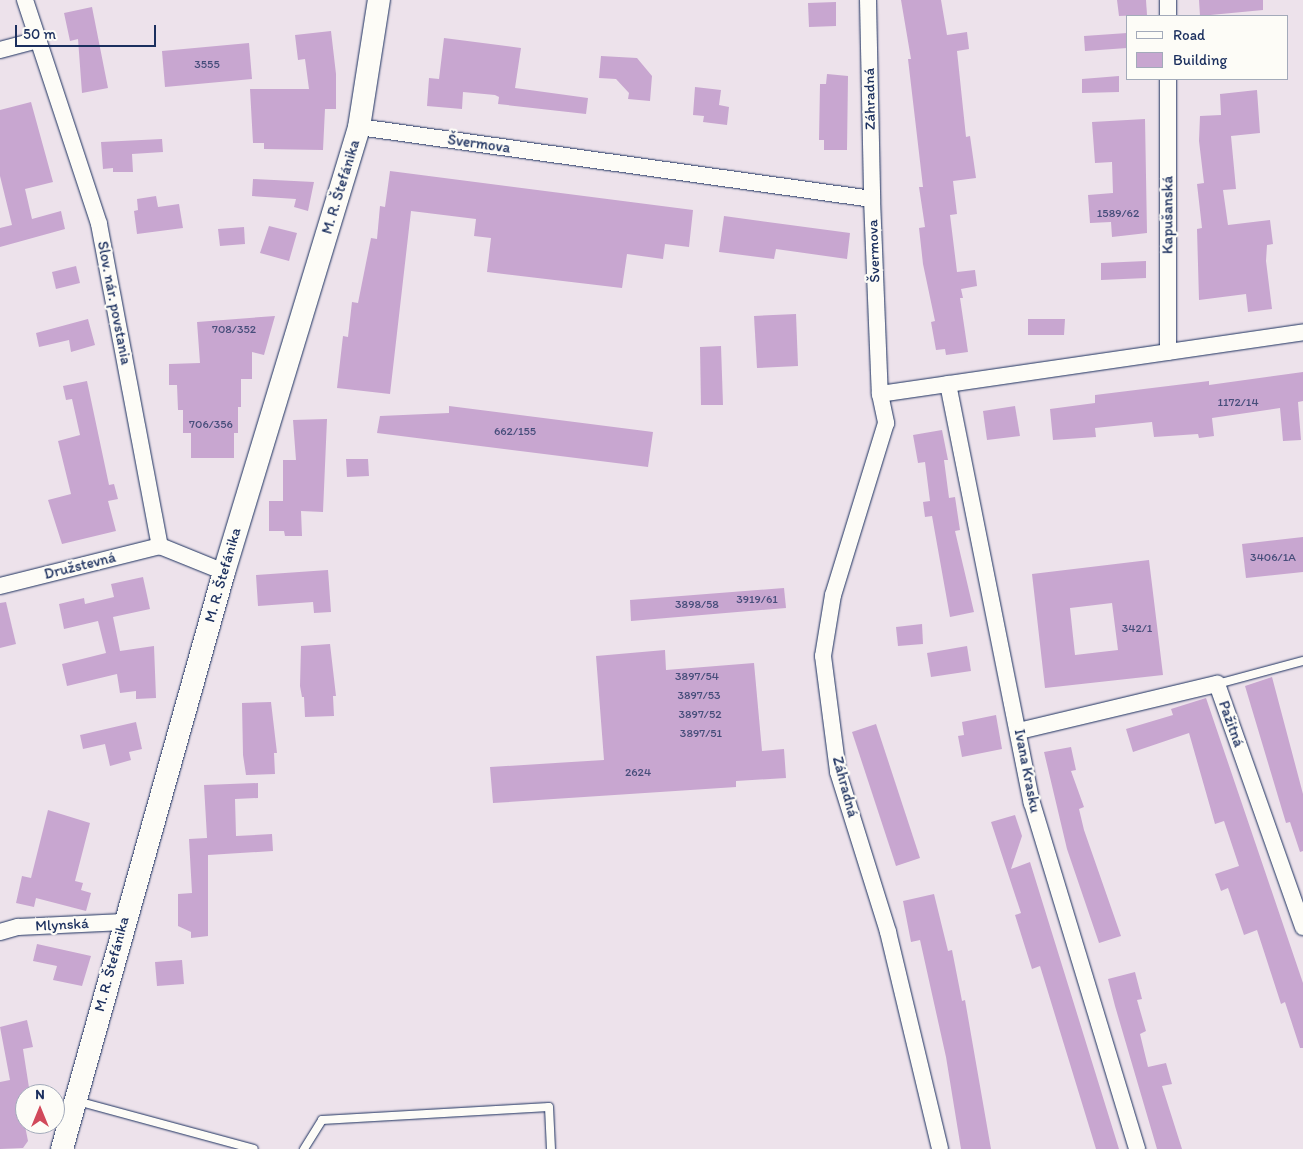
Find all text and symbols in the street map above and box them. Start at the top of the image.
scale bar [18,15,159,47]
legend [1126,15,1288,80]
text: 50 m [23,25,56,43]
text: Road [1173,26,1205,44]
text: Building [1173,51,1227,69]
house number: 3555 [194,58,220,72]
street label: Záhradná [860,68,880,130]
street label: Švermova [446,131,512,157]
street label: M. R. Štefánika [318,138,364,236]
street label: Kapušanská [1159,176,1177,254]
house number: 1589/62 [1097,207,1139,221]
street label: Švermova [864,219,884,283]
street label: Slov. nár. povstania [93,240,135,366]
house number: 708/352 [212,323,256,337]
house number: 1172/14 [1217,396,1259,410]
house number: 706/356 [189,418,233,432]
house number: 662/155 [494,425,536,439]
street label: M. R. Štefánika [201,526,245,624]
street label: Družstevná [42,548,118,584]
house number: 3406/1A [1250,551,1296,565]
house number: 3919/61 [736,593,778,607]
house number: 3898/58 [675,598,719,612]
house number: 342/1 [1122,622,1152,636]
house number: 3897/54 [675,670,719,684]
house number: 3897/53 [677,689,721,703]
street label: Pažitná [1214,698,1248,750]
house number: 3897/52 [678,708,722,722]
house number: 3897/51 [680,727,722,741]
street label: Ivana Krasku [1010,728,1044,814]
street label: Záhradná [828,755,862,819]
house number: 2624 [625,766,651,780]
street label: Mlynská [35,915,89,935]
street label: M. R. Štefánika [91,915,133,1013]
north arrow [15,1084,65,1134]
text: N [35,1086,45,1103]

